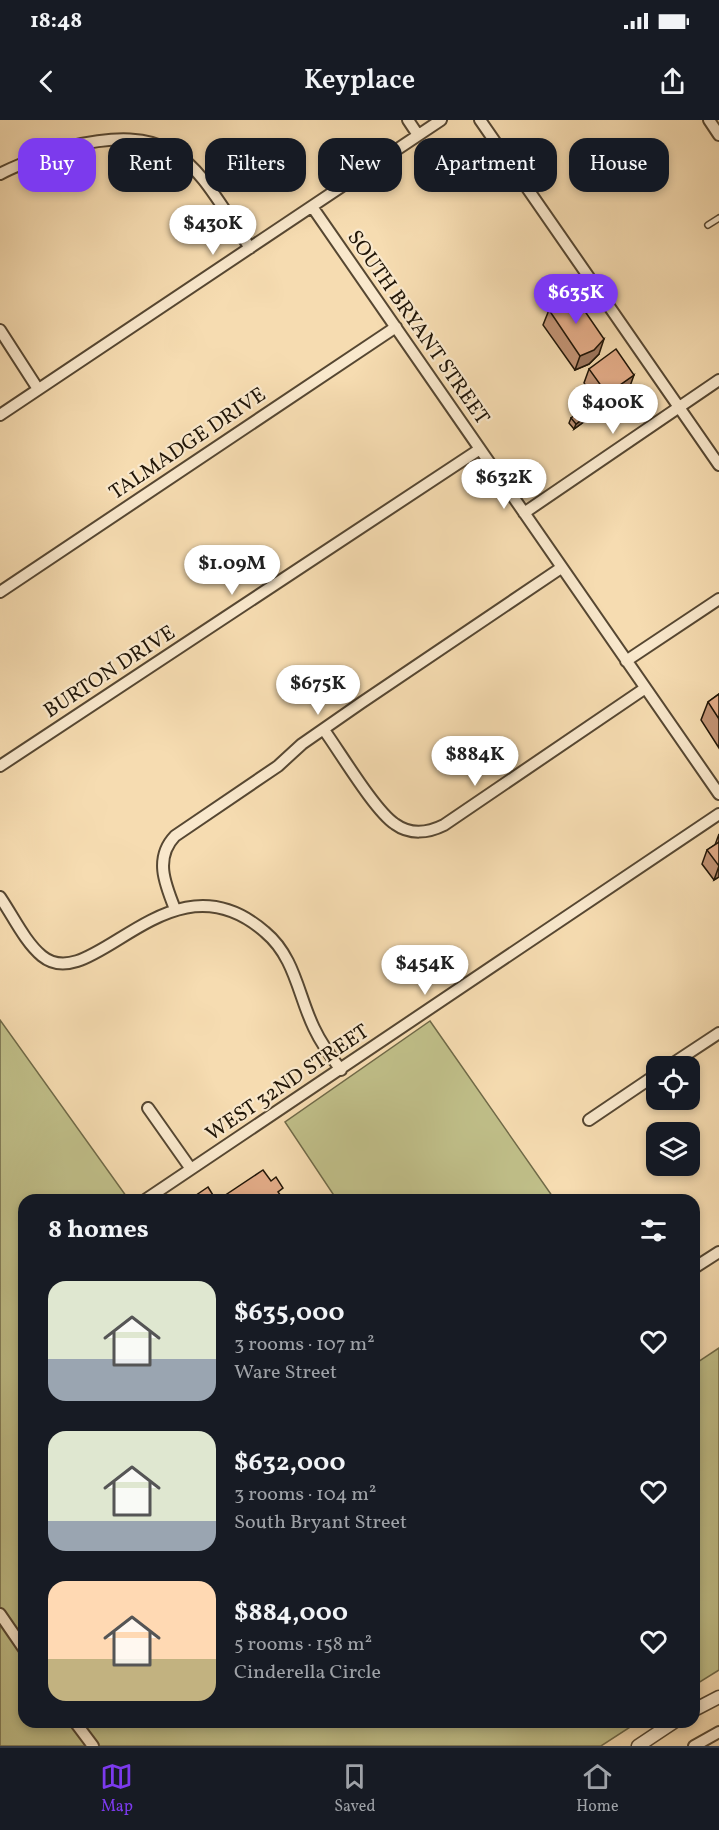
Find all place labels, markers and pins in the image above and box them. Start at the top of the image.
pin: $430K [171,205,255,256]
pin: $635K [534,274,618,325]
pin: $400K [571,384,655,435]
pin: $632K [462,459,546,510]
pin: $1.09M [183,545,281,596]
pin: $675K [276,665,360,716]
pin: $884K [433,736,517,787]
pin: $454K [383,945,467,996]

